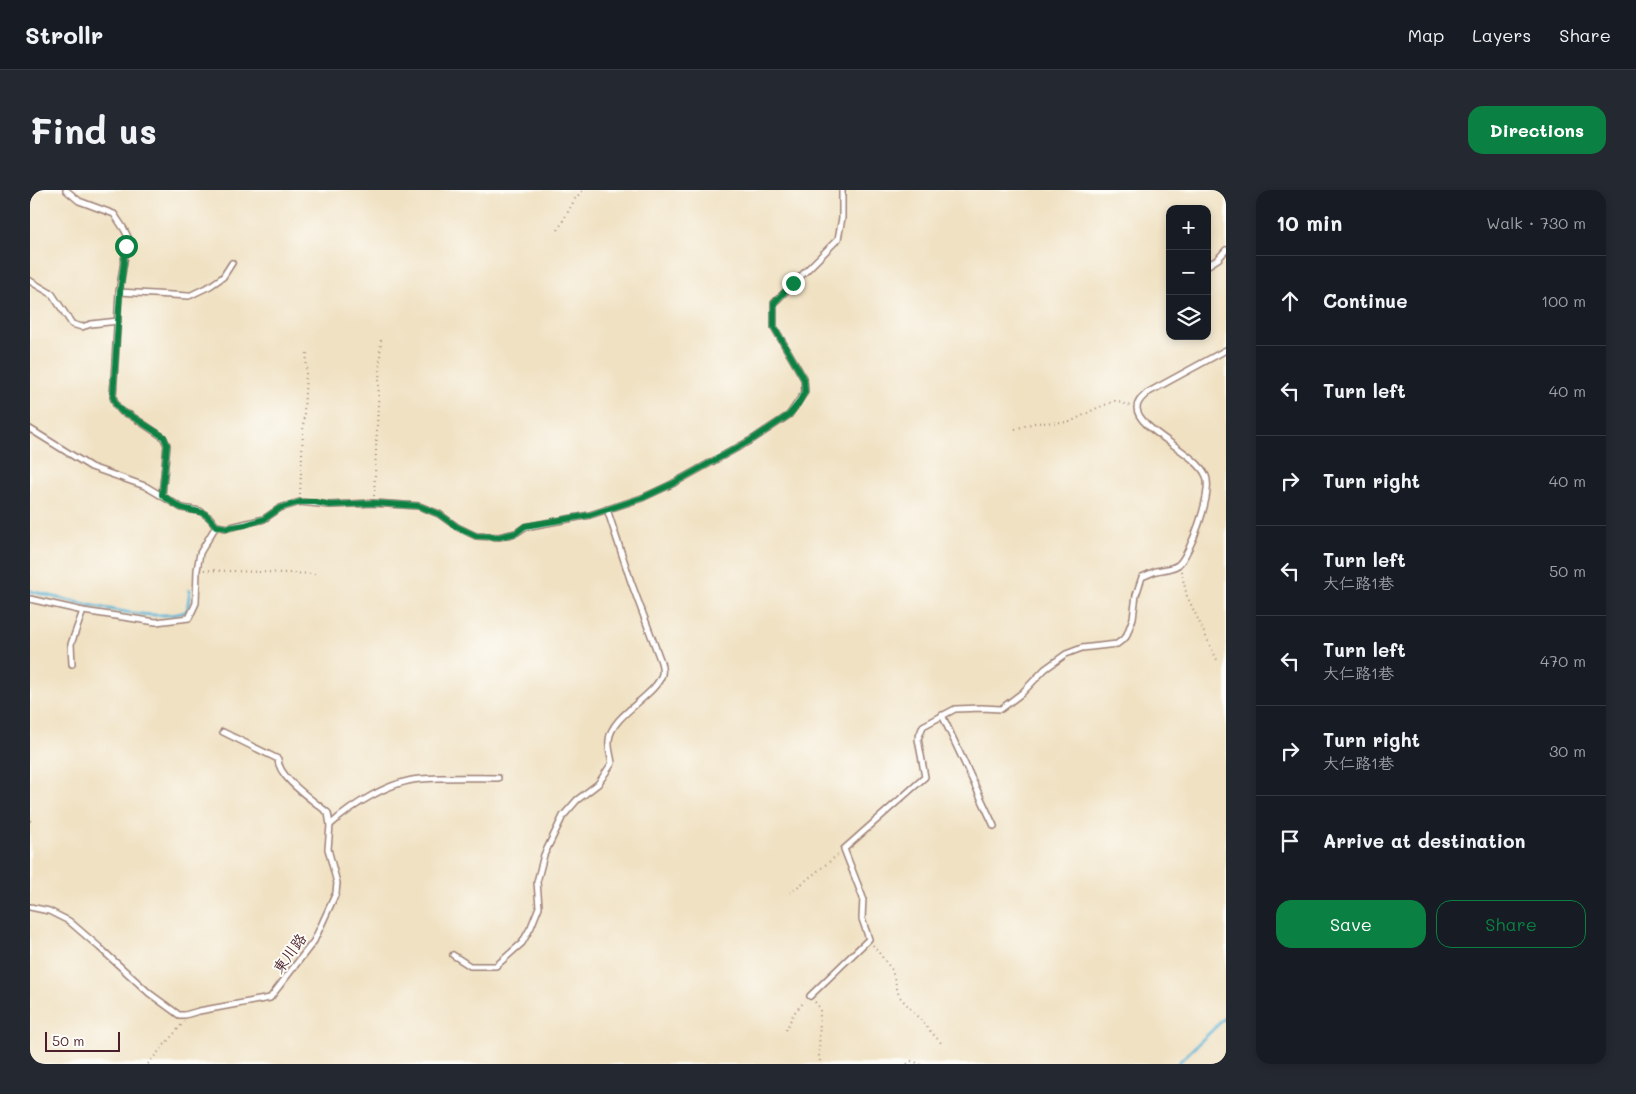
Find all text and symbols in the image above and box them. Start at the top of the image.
text: Strollr [25,19,103,50]
text: Map [1408,23,1444,47]
text: Layers [1472,23,1531,47]
text: Share [1559,23,1611,47]
button: Directions [1468,106,1606,154]
text: Find us [30,107,157,153]
map controls [1166,205,1211,340]
button: + [1166,205,1211,250]
text: 10 min [1276,209,1342,236]
text: Walk · 730 m [1486,212,1586,233]
route start [115,235,138,258]
button: − [1166,250,1211,295]
route end [782,272,805,295]
icon: ahead [1276,287,1304,315]
text: Continue [1323,288,1408,313]
text: 100 m [1541,290,1586,311]
button: layers [1166,295,1211,340]
icon: left [1276,377,1304,405]
text: Turn left [1323,378,1406,403]
text: 40 m [1549,380,1586,401]
icon: right [1276,467,1304,495]
text: Turn right [1323,468,1420,493]
text: 40 m [1549,470,1586,491]
text: Turn left [1323,547,1406,572]
icon: left [1276,557,1304,585]
text: 50 m [1549,560,1586,581]
text: 大仁路1巷 [1323,572,1394,593]
text: Turn left [1323,637,1406,662]
icon: left [1276,647,1304,675]
text: 470 m [1540,650,1586,671]
text: 大仁路1巷 [1323,662,1394,683]
text: Turn right [1323,727,1420,752]
icon: right [1276,737,1304,765]
text: 30 m [1549,740,1586,761]
text: 大仁路1巷 [1323,752,1394,773]
icon: arrive [1276,827,1304,855]
text: Arrive at destination [1323,828,1526,853]
button: Save [1276,900,1426,948]
button: Share [1436,900,1586,948]
street label: 東川路 [268,929,310,977]
scale bar [45,1029,120,1052]
text: 50 m [52,1031,84,1050]

